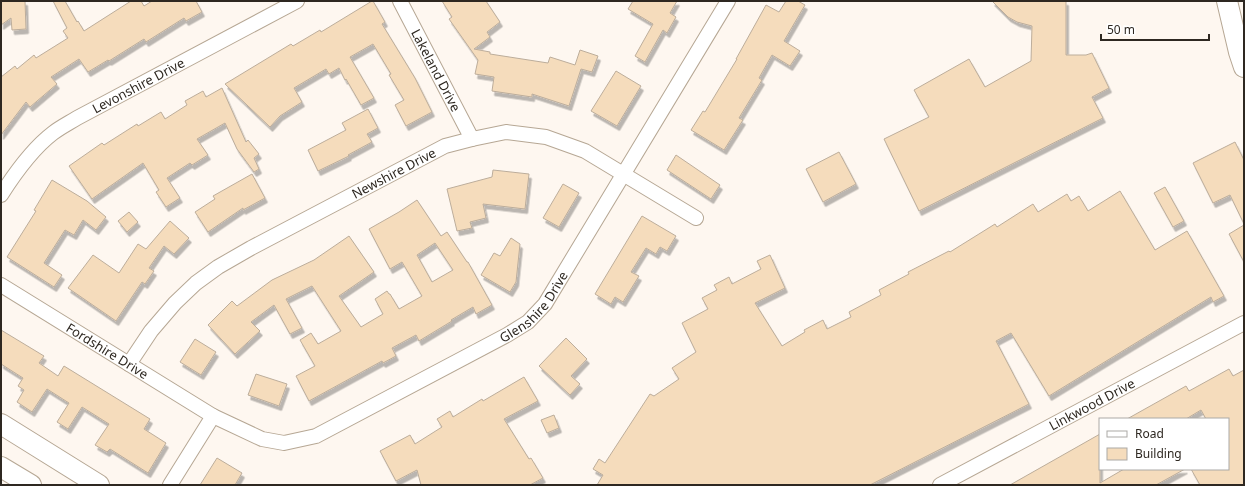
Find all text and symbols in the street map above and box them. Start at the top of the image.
scale bar [1101,16,1209,42]
text: 50 m [1107,21,1135,38]
street label: Lakeland Drive [407,26,465,115]
street label: Levonshire Drive [89,54,188,117]
street label: Newshire Drive [348,143,439,203]
street label: Glenshire Drive [496,268,572,346]
street label: Fordshire Drive [63,319,152,383]
street label: Linkwood Drive [1046,374,1138,434]
legend [1099,418,1229,470]
text: Road [1135,425,1164,442]
text: Building [1135,445,1182,462]

